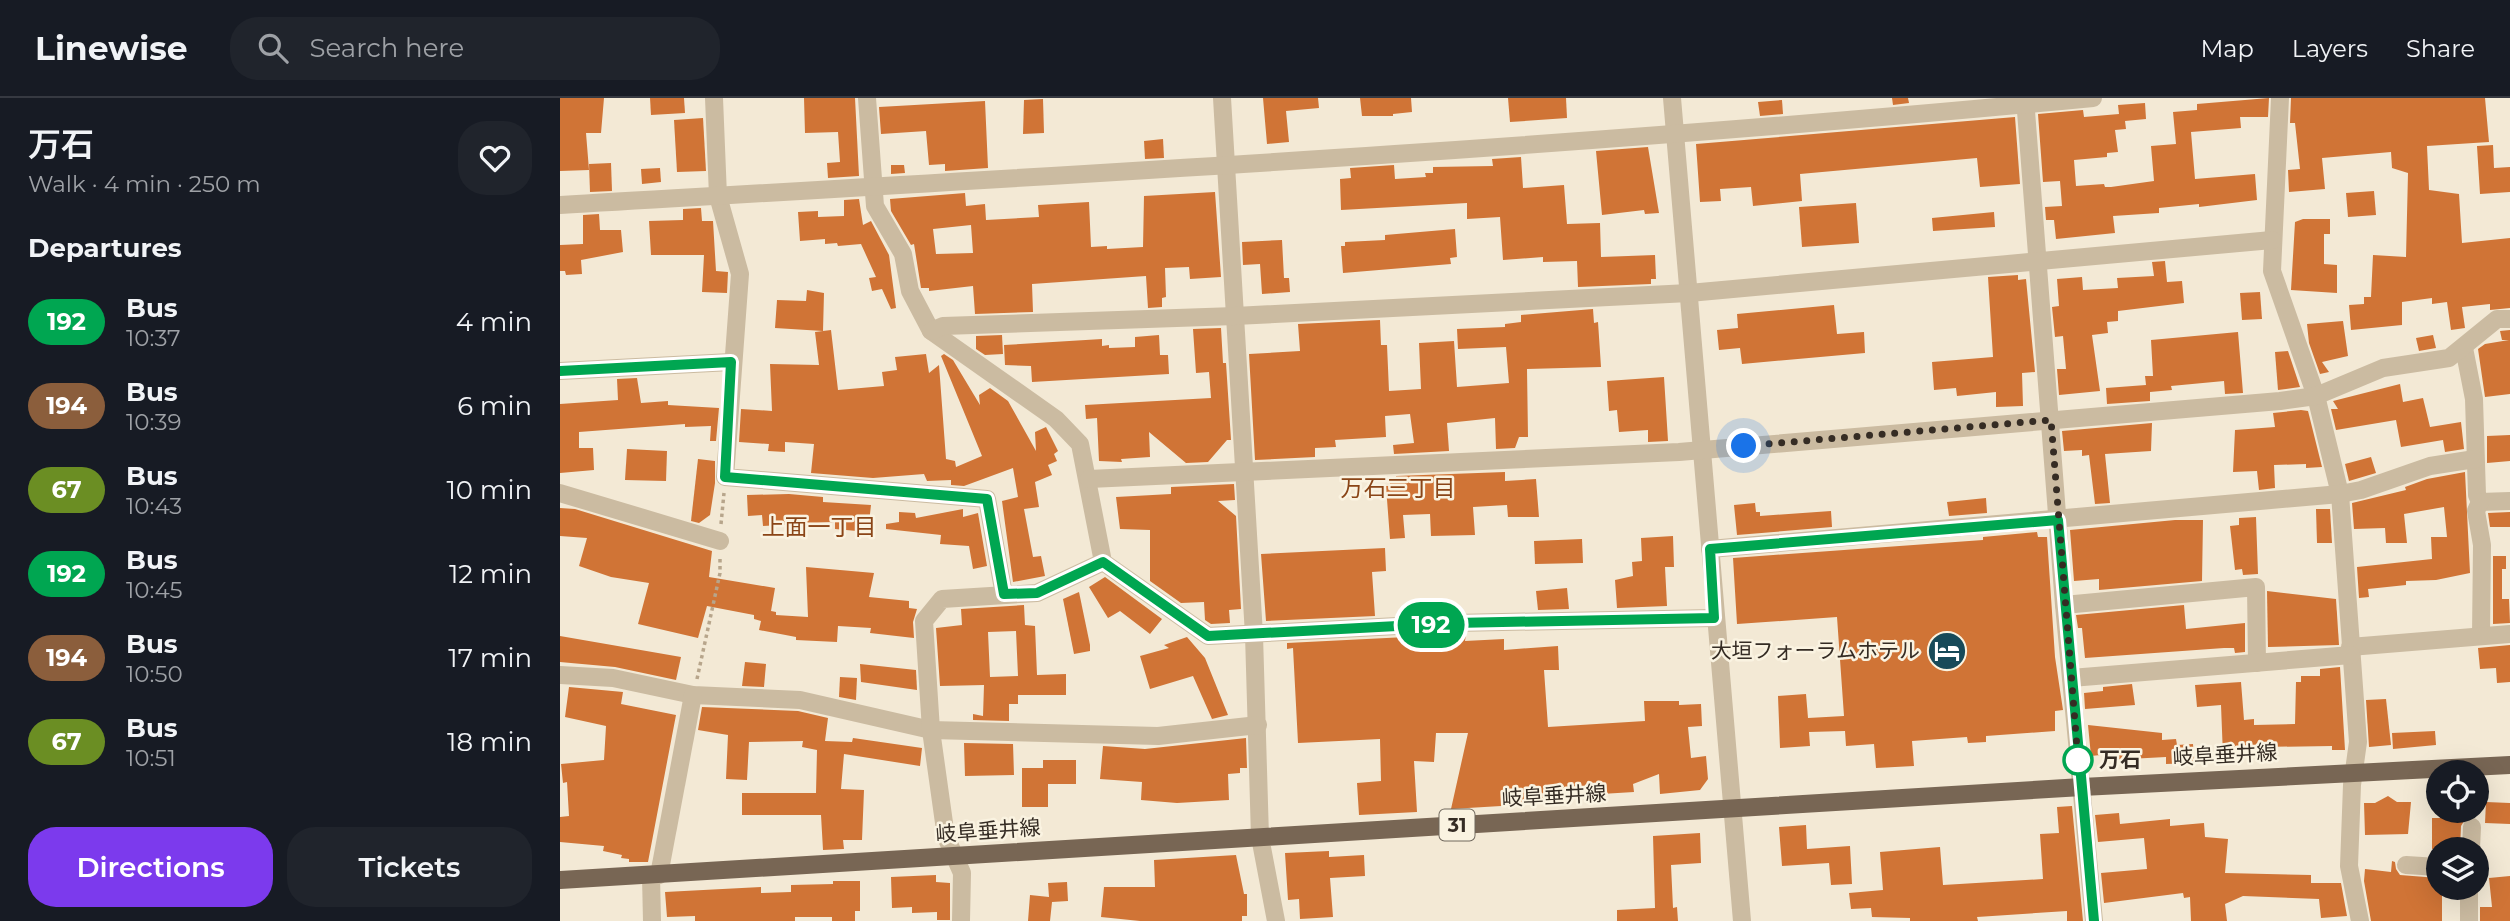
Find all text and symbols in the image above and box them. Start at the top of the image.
search box [230,17,720,80]
text: Linewise [35,28,188,68]
icon: search [254,29,292,67]
text: Search here [310,32,464,64]
text: Map [2200,34,2254,63]
text: Layers [2292,34,2368,63]
text: Share [2406,34,2475,63]
button: heart [458,121,532,195]
text: 万石 [28,124,94,164]
text: Walk · 4 min · 250 m [28,170,261,198]
text: Departures [28,232,182,264]
text: Bus [126,292,178,324]
text: 4 min [456,306,532,338]
text: 192 [47,307,86,336]
text: 10:37 [126,324,181,352]
text: Bus [126,376,178,408]
text: 6 min [457,390,532,422]
text: 194 [46,391,87,420]
text: 10:39 [126,408,181,436]
your location [1726,428,1761,463]
text: Bus [126,460,178,492]
text: 10 min [446,474,532,506]
district label: 万石三丁目 [1341,474,1456,502]
text: 67 [51,475,82,504]
text: 10:43 [126,492,182,520]
district label: 上面一丁目 [762,513,877,541]
text: Bus [126,544,178,576]
text: 12 min [449,558,532,590]
text: 192 [47,559,86,588]
text: 10:45 [126,576,183,604]
line badge: 192 [1391,602,1471,648]
text: 192 [1412,610,1450,639]
text: Bus [126,628,178,660]
hotel icon: 大垣フォーラムホテル [1926,630,1968,672]
place label: 大垣フォーラムホテル [1711,638,1920,663]
text: 17 min [448,642,532,674]
text: 194 [46,643,87,672]
text: 10:50 [126,660,183,688]
text: Bus [126,712,178,744]
text: 18 min [447,726,532,758]
text: 67 [51,727,82,756]
street label: 岐阜垂井線 [2172,739,2278,770]
text: 10:51 [126,744,176,772]
marker: 万石 [2063,745,2093,775]
place label: 万石 [2099,747,2141,772]
map controls [2426,760,2489,900]
button: locate [2426,760,2489,823]
street label: 岐阜垂井線 [1501,780,1607,811]
road number: 31 [1440,810,1474,840]
street label: 岐阜垂井線 [935,814,1041,847]
button: Directions [28,827,273,907]
button: Tickets [287,827,532,907]
button: layers [2426,837,2489,900]

